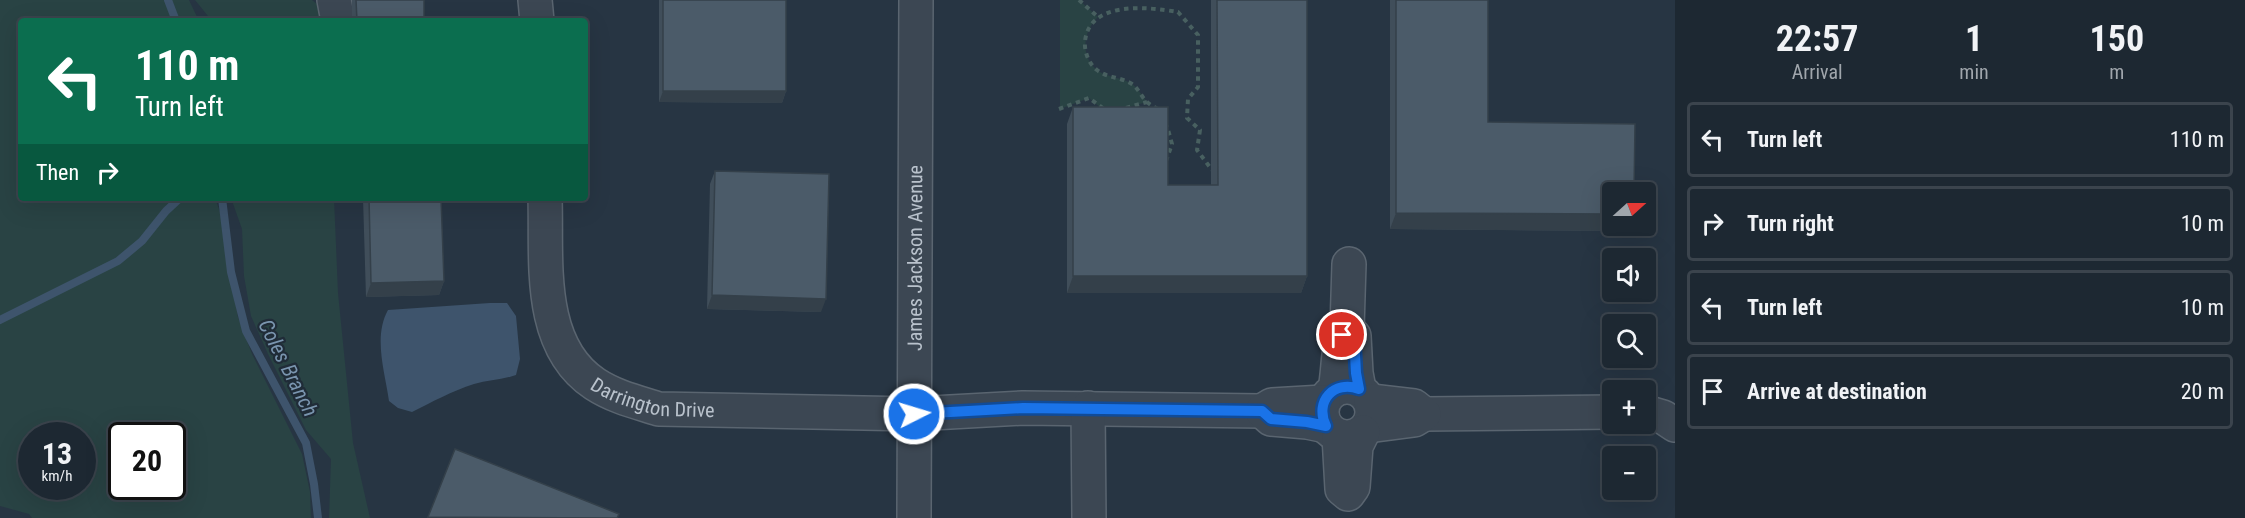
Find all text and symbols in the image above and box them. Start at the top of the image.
text: 22:57 [1776,18,1858,60]
text: 1 [1965,18,1983,60]
text: 150 [2090,18,2144,60]
text: 110 m [135,41,240,90]
icon: left [36,42,114,120]
text: Arrival [1792,60,1843,84]
text: min [1959,60,1989,84]
text: m [2109,60,2124,84]
text: Turn left [135,91,224,123]
icon: left [1696,123,1729,156]
text: Turn left [1747,127,1822,152]
text: 110 m [2170,127,2224,152]
icon: right [91,156,124,189]
text: Then [36,160,79,185]
street label: James Jackson Avenue [903,165,927,351]
north arrow [1602,182,1656,236]
map controls [1602,182,1656,500]
icon: right [1696,207,1729,240]
text: Turn right [1747,211,1834,236]
text: 10 m [2181,211,2224,236]
button: sound [1602,248,1656,302]
icon: left [1696,291,1729,324]
text: Turn left [1747,295,1822,320]
text: 10 m [2181,295,2224,320]
pin [1316,309,1367,360]
button: search [1602,314,1656,368]
water label: Coles Branch [253,315,323,421]
icon: arrive [1325,318,1358,351]
street label: Darrington Drive [586,372,715,422]
icon: arrive [1696,375,1729,408]
text: Arrive at destination [1747,379,1927,404]
text: 20 m [2181,379,2224,404]
button: + [1602,380,1656,434]
position arrow [882,382,946,446]
speed limit sign: 20 [108,422,186,500]
text: 13 [42,436,72,471]
button: − [1602,446,1656,500]
text: km/h [42,467,72,485]

